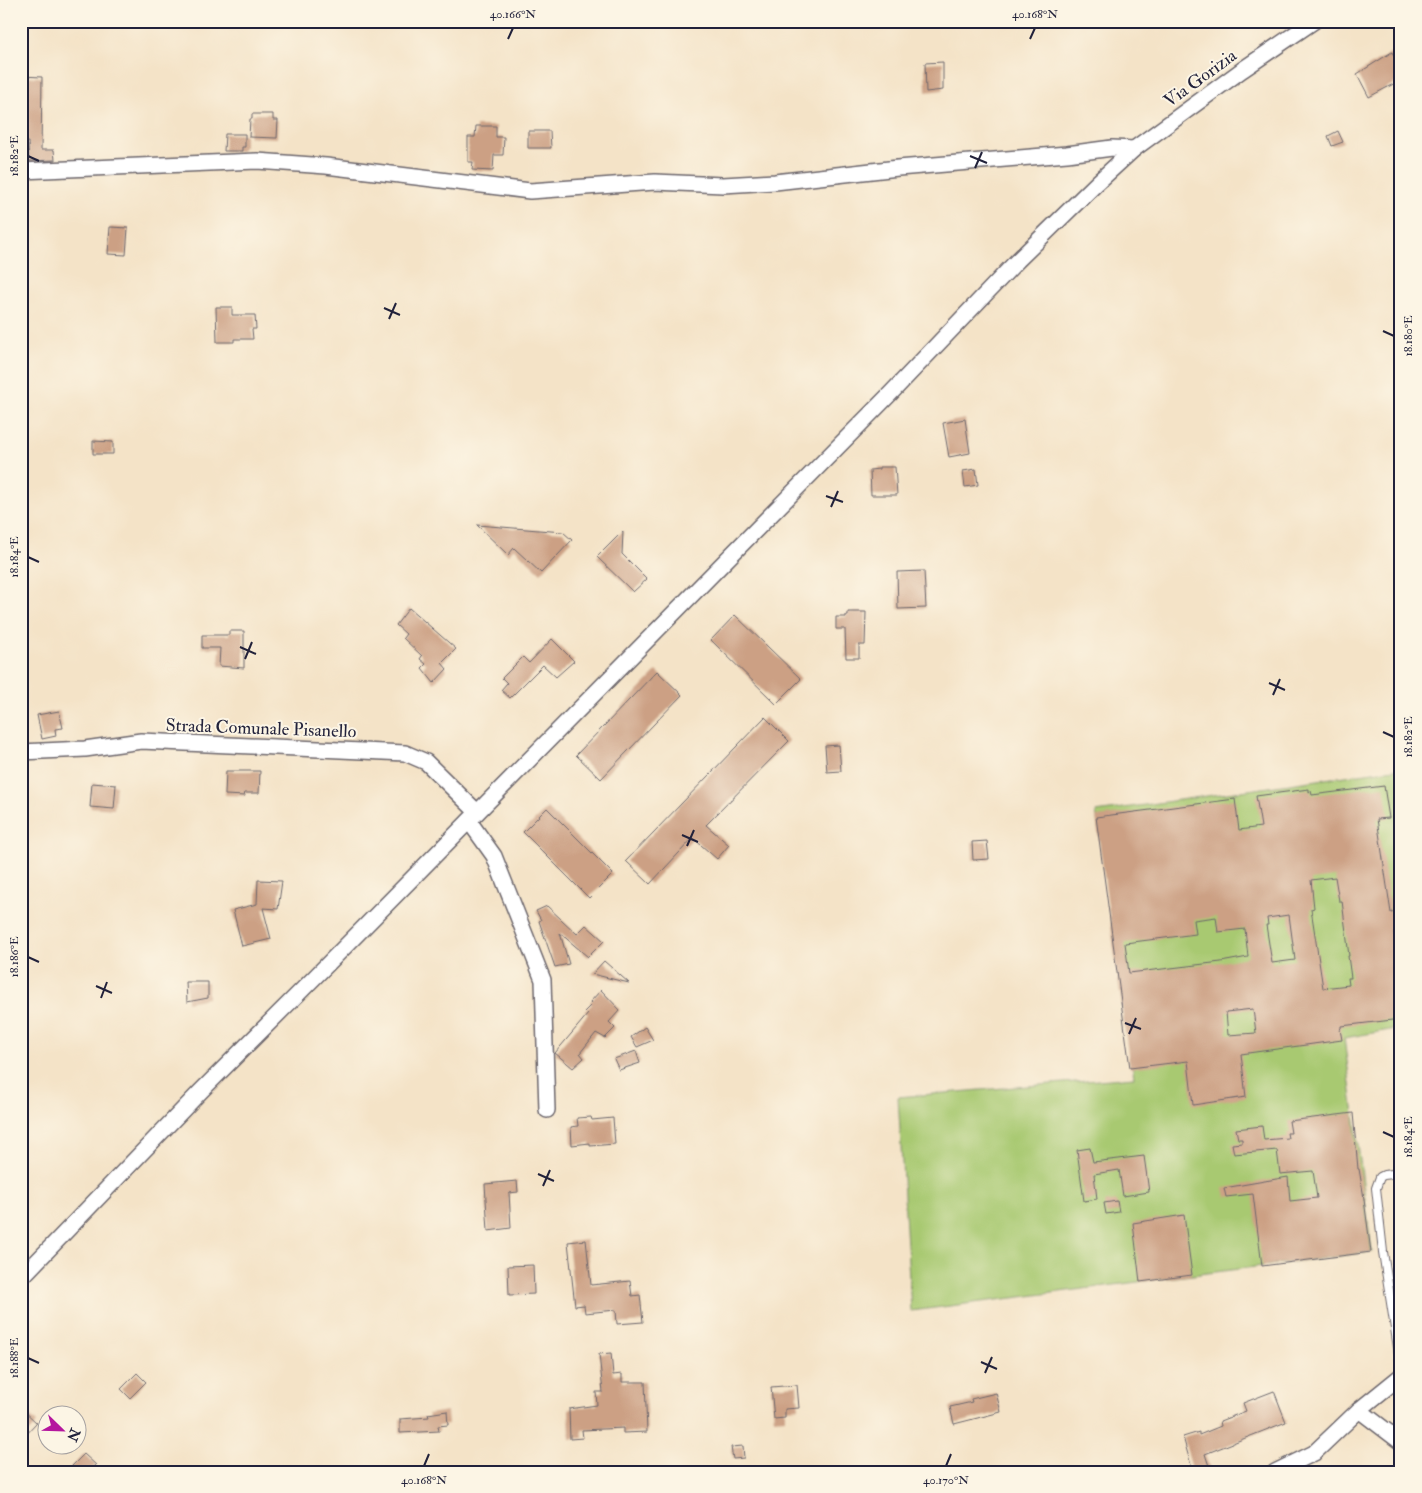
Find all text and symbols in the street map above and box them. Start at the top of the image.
text: 40.166°N [490,7,536,22]
text: 40.168°N [1012,7,1058,22]
street label: Via Gorizia [1159,44,1242,113]
text: 18.182°E [7,135,22,177]
text: 18.180°E [1401,315,1416,357]
text: 18.184°E [7,536,22,578]
street label: Strada Comunale Pisanello [165,714,357,743]
text: 18.182°E [1401,716,1416,758]
text: 18.186°E [7,936,22,978]
text: 18.184°E [1401,1116,1416,1158]
text: 18.188°E [7,1337,22,1378]
north arrow [38,1406,88,1456]
text: N [63,1425,84,1444]
text: 40.168°N [401,1473,447,1488]
text: 40.170°N [923,1473,969,1488]

